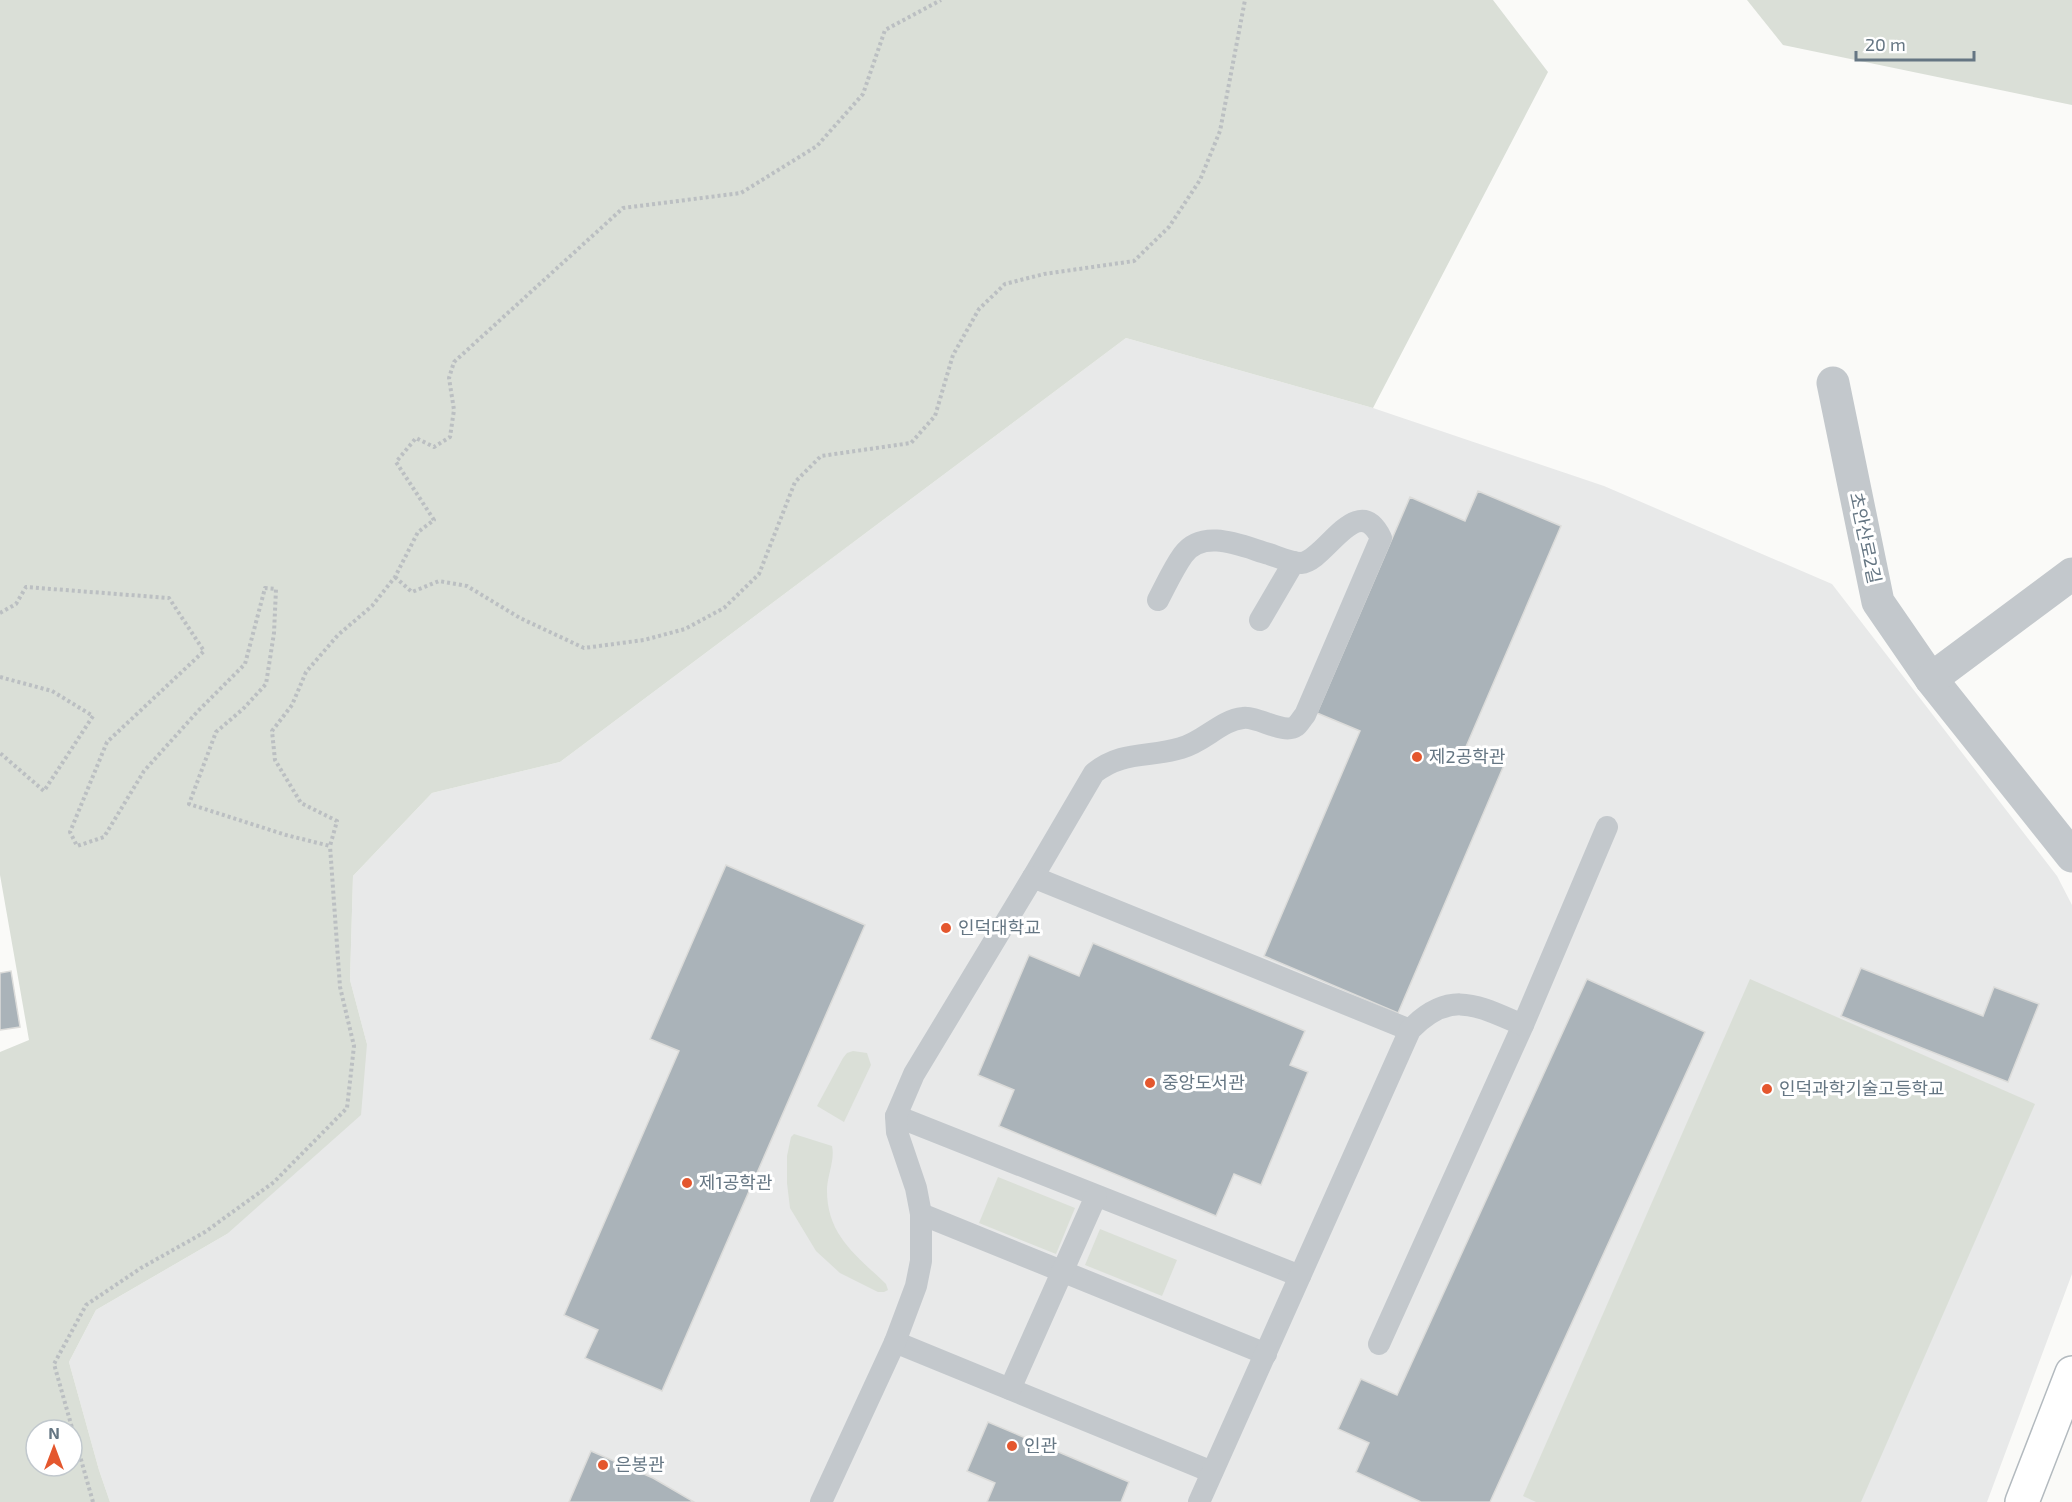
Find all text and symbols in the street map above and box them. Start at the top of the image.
scale bar [1856,24,1974,62]
text: 20 m [1865,33,1906,55]
street label: 초안산로2길 [1846,490,1886,586]
place label: 제2공학관 [1429,745,1506,767]
marker: 제2공학관 [1410,750,1424,764]
place label: 인덕대학교 [958,916,1041,938]
marker: 인덕대학교 [939,921,953,935]
place label: 중앙도서관 [1162,1071,1245,1093]
marker: 중앙도서관 [1143,1076,1157,1090]
place label: 인덕과학기술고등학교 [1779,1077,1945,1099]
marker: 인덕과학기술고등학교 [1760,1082,1774,1096]
place label: 제1공학관 [699,1171,773,1193]
marker: 제1공학관 [680,1176,694,1190]
north arrow [24,1418,84,1478]
text: N [48,1423,60,1442]
place label: 인관 [1024,1434,1058,1456]
marker: 인관 [1005,1439,1019,1453]
place label: 은봉관 [615,1453,665,1475]
marker: 은봉관 [596,1458,610,1472]

